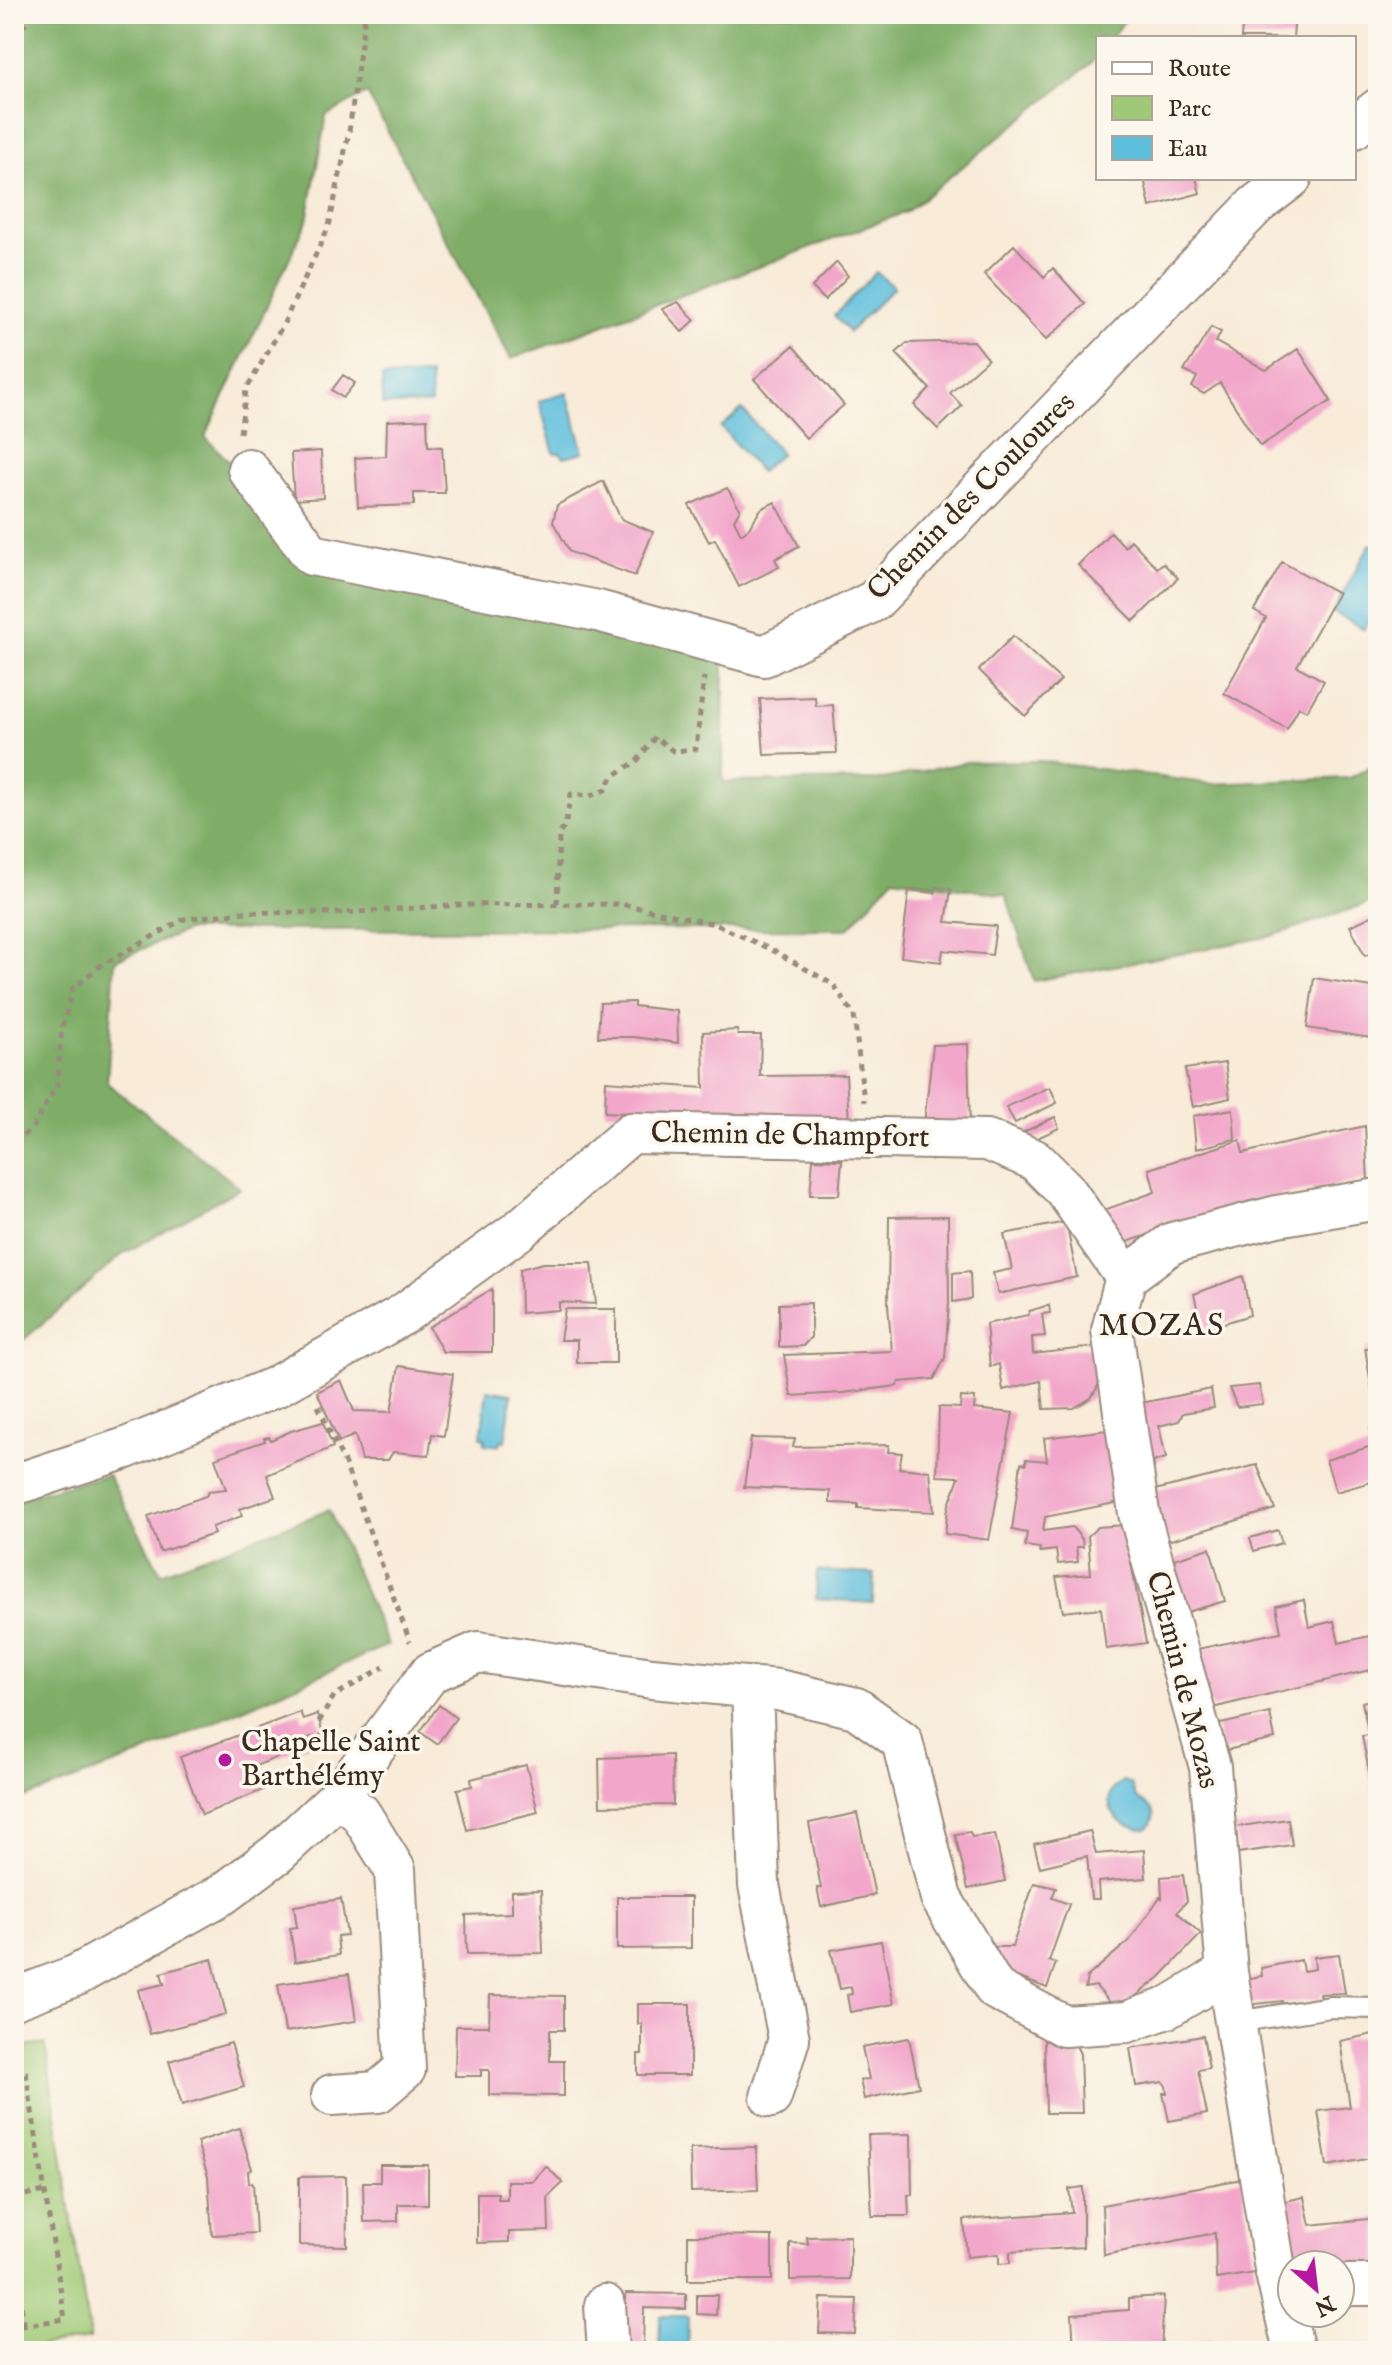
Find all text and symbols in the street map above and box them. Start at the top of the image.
legend [1096,36,1356,180]
text: Route [1168,54,1231,85]
text: Parc [1168,94,1211,125]
text: Eau [1168,134,1207,165]
street label: Chemin des Couloures [860,385,1084,609]
street label: Chemin de Champfort [650,1115,930,1157]
district label: MOZAS [1099,1306,1225,1347]
street label: Chemin de Mozas [1137,1567,1227,1793]
place label: Chapelle Saint Barthélémy [241,1724,421,1796]
marker: Chapelle Saint Barthélémy [216,1751,234,1769]
north arrow [1276,2249,1356,2329]
text: N [1309,2288,1340,2322]

